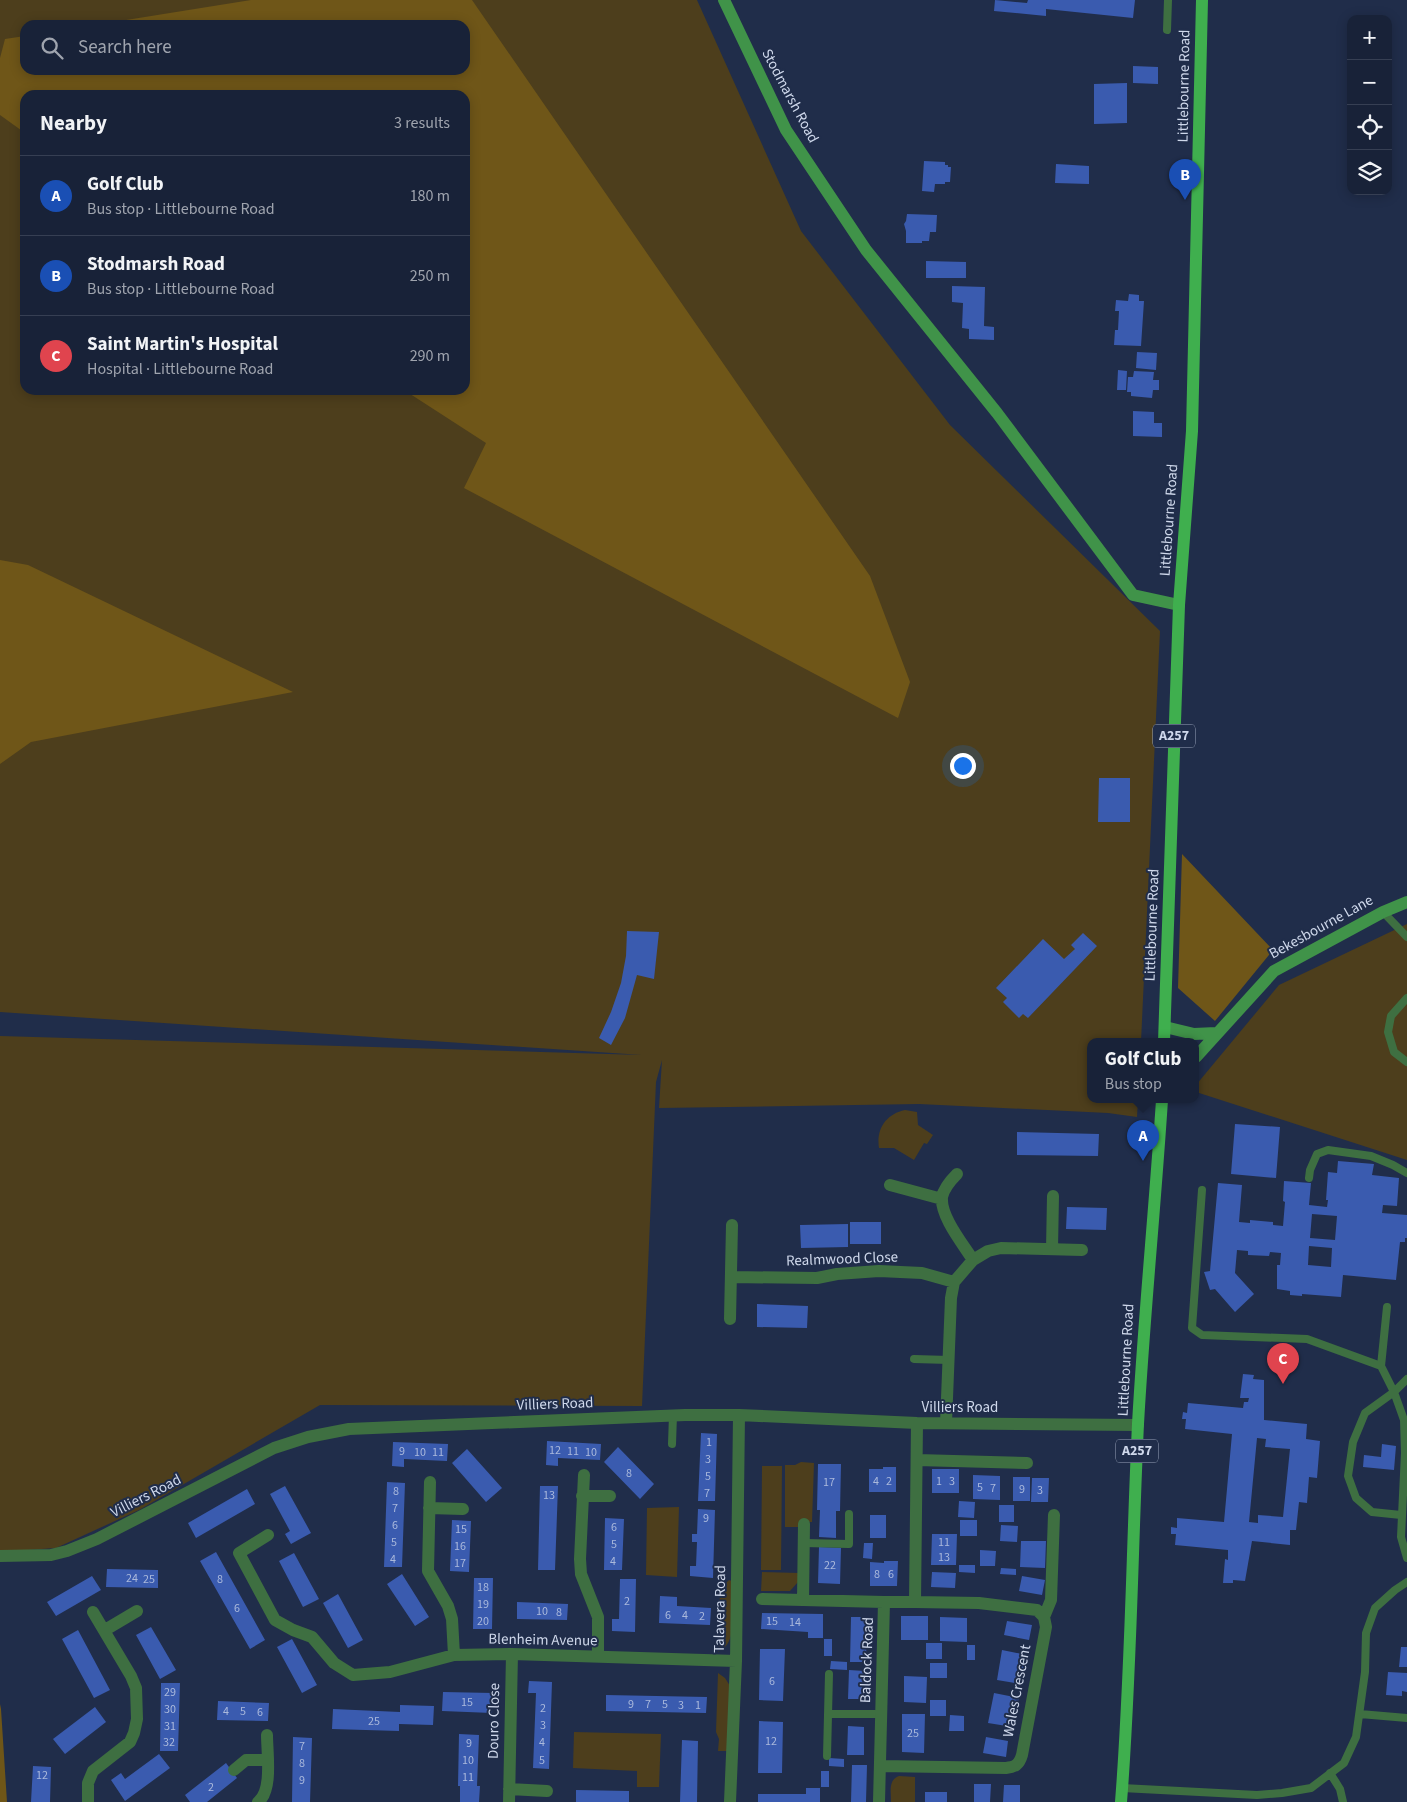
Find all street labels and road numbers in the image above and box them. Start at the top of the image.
street label: Littlebourne Road [1173,29,1195,143]
street label: Stodmarsh Road [756,45,824,147]
street label: Littlebourne Road [1155,463,1183,577]
road number: A257 [1153,724,1195,748]
street label: Littlebourne Road [1140,868,1164,982]
street label: Bekesbourne Lane [1265,890,1377,964]
street label: Realmwood Close [786,1247,898,1271]
street label: Littlebourne Road [1113,1303,1139,1417]
street label: Villiers Road [516,1392,594,1416]
street label: Villiers Road [922,1397,998,1418]
road number: A257 [1116,1440,1158,1462]
street label: Villiers Road [107,1469,185,1523]
street label: Talavera Road [709,1565,731,1653]
street label: Baldock Road [855,1617,879,1703]
street label: Blenheim Avenue [488,1629,598,1651]
street label: Wales Crescent [998,1643,1036,1739]
street label: Douro Close [483,1683,505,1759]

